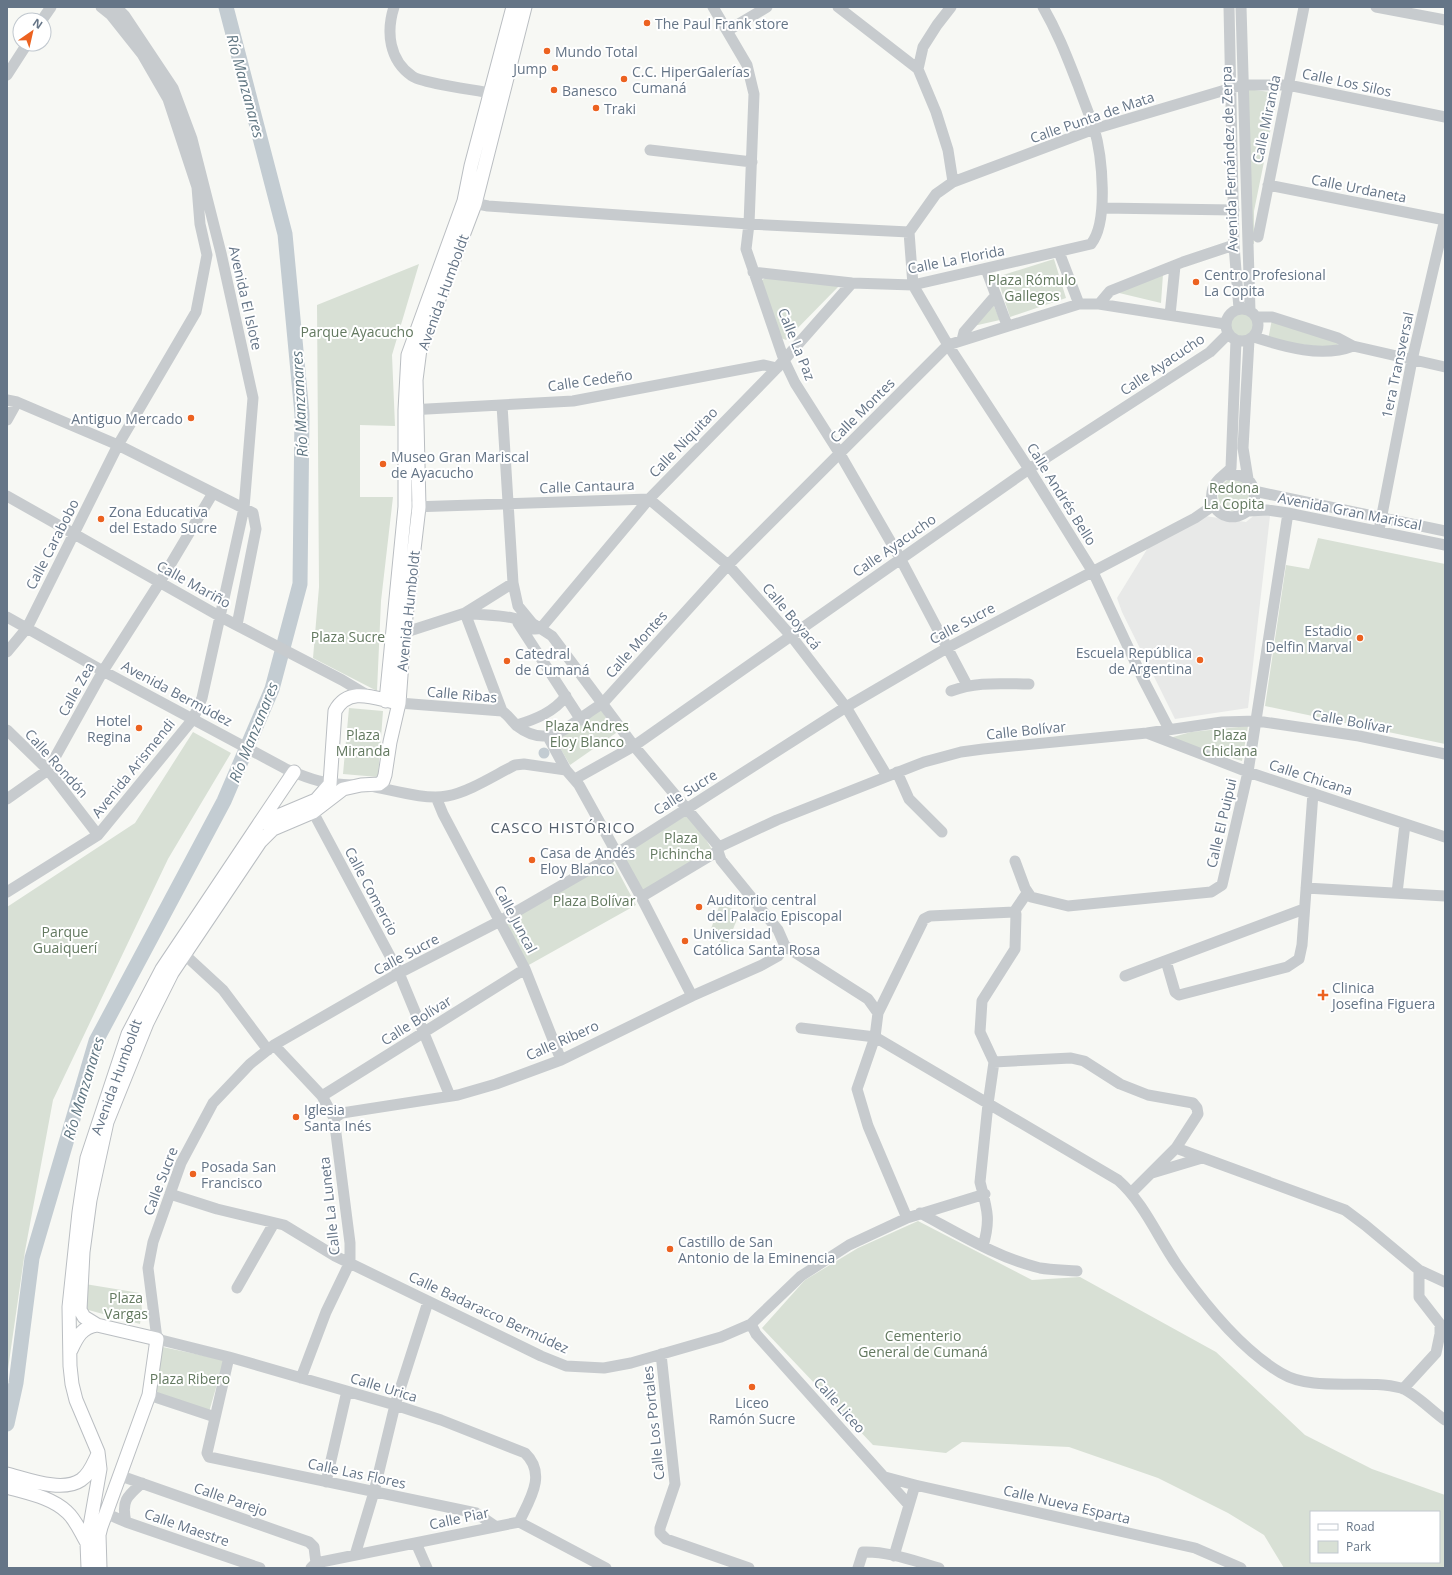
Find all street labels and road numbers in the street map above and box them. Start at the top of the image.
street label: Calle Los Silos [1300,63,1394,101]
street label: Avenida Fernández de Zerpa [1216,66,1242,252]
street label: Calle Miranda [1247,73,1285,165]
street label: Calle Punta de Mata [1027,87,1157,147]
street label: Calle Urdaneta [1310,169,1408,207]
street label: Avenida Humboldt [413,232,473,352]
street label: Calle La Florida [906,240,1006,278]
street label: Avenida El Islote [225,244,267,352]
street label: Calle La Paz [774,305,820,383]
street label: 1era Transversal [1376,310,1418,420]
street label: Calle Ayacucho [1116,329,1208,399]
street label: Calle Cedeño [546,365,634,395]
street label: Calle Montes [825,373,899,447]
street label: Calle Niquitao [645,403,721,481]
street label: Calle Andrés Bello [1023,439,1101,549]
street label: Calle Cantaura [539,475,635,497]
street label: Avenida Gran Mariscal [1277,488,1423,534]
street label: Calle Carabobo [21,495,83,593]
street label: Calle Ayacucho [848,509,940,581]
street label: Avenida Humboldt [392,549,424,673]
street label: Calle Mariño [154,556,234,612]
street label: Calle Boyacá [758,579,826,653]
street label: Calle Sucre [926,598,998,648]
street label: Calle Montes [601,606,671,682]
street label: Avenida Bermúdez [118,656,236,730]
street label: Calle Zea [53,659,99,719]
street label: Calle Ribas [426,681,498,707]
street label: Calle Bolívar [1311,705,1393,737]
street label: Avenida Arismendi [87,715,179,821]
street label: Calle Bolívar [985,716,1067,744]
street label: Calle Rondón [21,725,93,801]
street label: Calle Chicana [1267,755,1355,799]
street label: Calle Sucre [650,765,721,819]
street label: Calle El Puipui [1201,776,1241,870]
street label: Calle Comercio [341,843,403,939]
street label: Calle Juncal [490,882,542,956]
street label: Calle Sucre [370,929,442,979]
street label: Calle Bolívar [377,991,455,1049]
street label: Calle Ribero [523,1015,601,1065]
street label: Avenida Humboldt [86,1017,146,1137]
street label: Calle Sucre [138,1144,182,1218]
street label: Calle La Luneta [314,1156,344,1256]
street label: Calle Badaracco Bermúdez [406,1267,572,1358]
street label: Calle Los Portales [638,1365,668,1481]
street label: Calle Urica [348,1368,420,1406]
street label: Calle Liceo [810,1373,870,1437]
street label: Calle Las Flores [306,1453,408,1493]
street label: Calle Parejo [192,1477,270,1521]
street label: Calle Nueva Esparta [1002,1480,1132,1528]
street label: Calle Piar [427,1502,491,1534]
street label: Calle Maestre [142,1504,232,1550]

